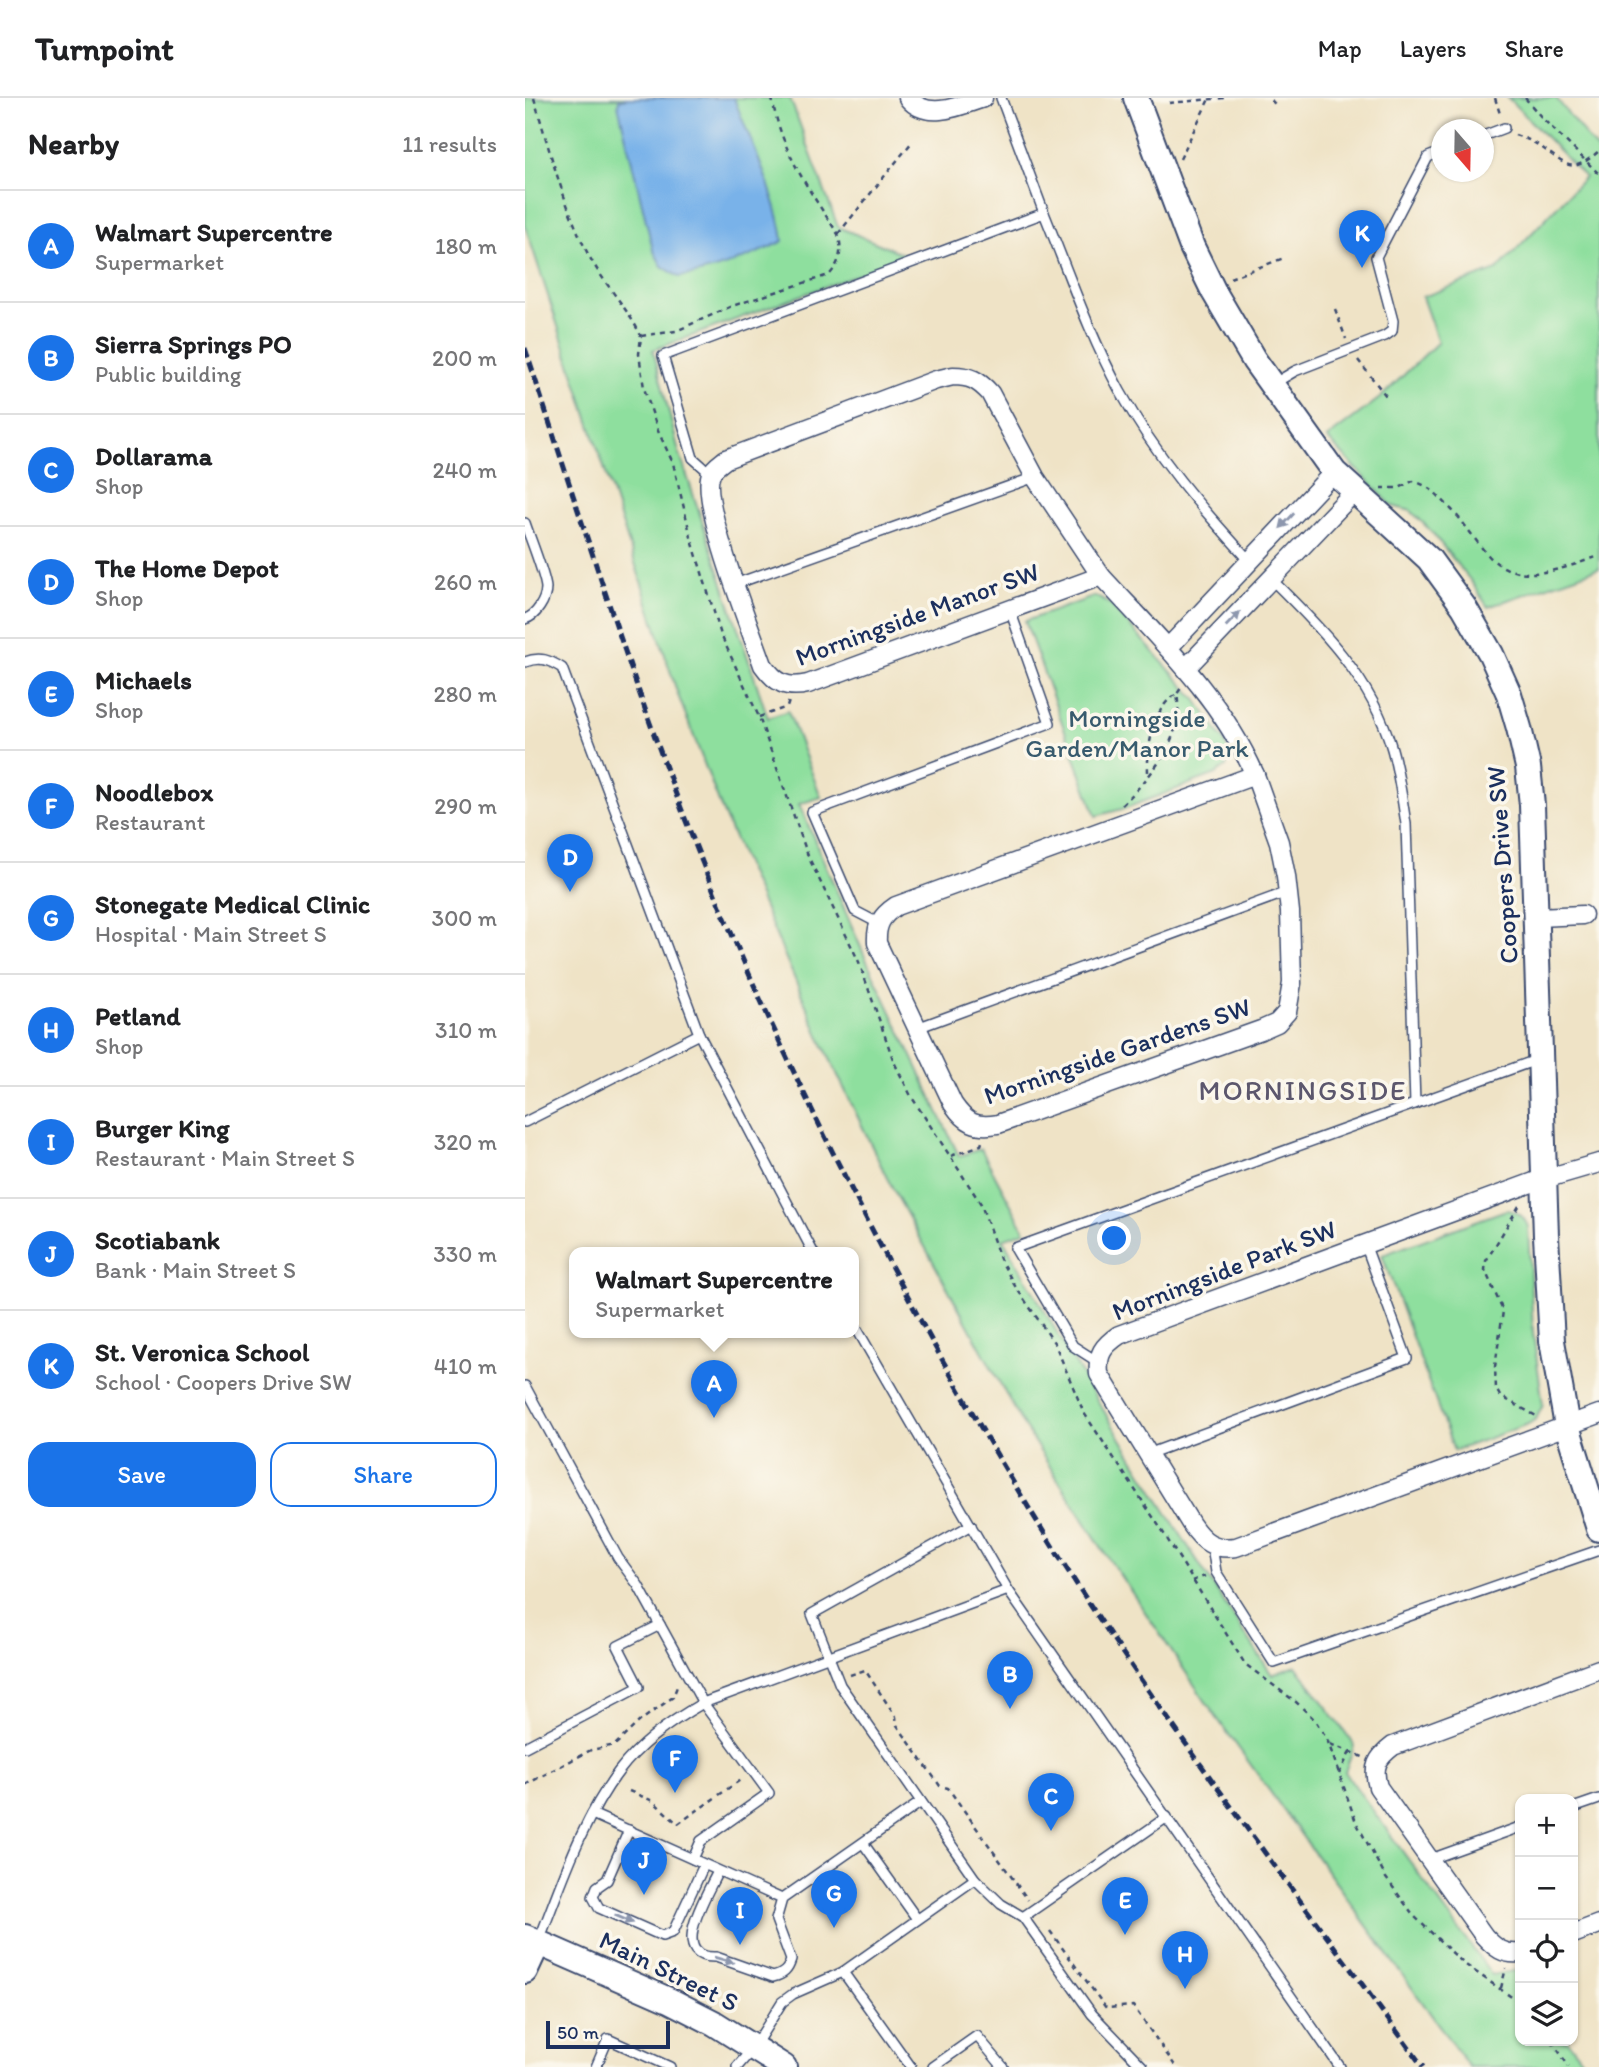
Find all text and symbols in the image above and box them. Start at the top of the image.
text: Turnpoint [35,29,174,68]
text: Map [1318,34,1362,63]
text: Layers [1400,34,1467,63]
text: Share [1505,34,1564,63]
north arrow [1431,119,1494,182]
text: Nearby [28,125,119,162]
text: 11 results [402,130,497,158]
pin: K [1339,210,1385,268]
text: Walmart Supercentre [95,216,333,248]
text: A [44,232,58,260]
text: 180 m [435,232,497,260]
text: Supermarket [95,248,224,276]
text: Sierra Springs PO [95,328,292,360]
text: B [44,344,58,372]
text: 200 m [432,344,497,372]
text: Public building [95,360,241,388]
text: Dollarama [95,440,212,472]
text: C [44,456,58,484]
text: 240 m [432,456,497,484]
text: Shop [95,472,143,500]
one-way arrow [1280,512,1296,529]
text: The Home Depot [95,552,279,584]
street label: Morningside Manor SW [791,555,1043,673]
text: D [43,568,59,596]
text: 260 m [434,568,497,596]
text: Shop [95,584,143,612]
one-way arrow [1224,610,1241,627]
text: Michaels [95,664,192,696]
text: E [45,680,57,708]
text: 280 m [434,680,497,708]
text: Shop [95,696,143,724]
park label: Morningside Garden/Manor Park [1025,702,1249,764]
street label: Coopers Drive SW [1479,765,1525,965]
text: Noodlebox [95,776,213,808]
text: F [45,792,57,820]
text: 290 m [434,792,497,820]
text: Restaurant [95,808,205,836]
pin: D [547,834,593,892]
text: Stonegate Medical Clinic [95,888,370,920]
text: G [43,904,59,932]
text: 300 m [432,904,497,932]
text: Hospital · Main Street S [95,920,327,948]
street label: Morningside Gardens SW [980,990,1254,1112]
text: Petland [95,1000,181,1032]
text: H [43,1016,59,1044]
text: 310 m [435,1016,497,1044]
text: Shop [95,1032,143,1060]
district label: MORNINGSIDE [1199,1073,1407,1107]
text: Burger King [95,1112,229,1144]
text: I [47,1128,55,1156]
text: 320 m [434,1128,497,1156]
text: Restaurant · Main Street S [95,1144,355,1172]
street label: Morningside Park SW [1108,1213,1340,1327]
your location [1097,1221,1131,1255]
text: Scotiabank [95,1224,220,1256]
text: J [45,1240,57,1268]
text: 330 m [433,1240,497,1268]
popup [569,1247,859,1338]
text: Bank · Main Street S [95,1256,296,1284]
text: Walmart Supercentre [595,1263,833,1295]
text: Supermarket [595,1295,724,1323]
text: St. Veronica School [95,1336,309,1368]
text: K [44,1352,58,1380]
text: 410 m [434,1352,497,1380]
pin: A [691,1360,737,1418]
text: School · Coopers Drive SW [95,1368,352,1396]
button: Save [28,1442,256,1507]
button: Share [270,1442,497,1507]
pin: B [987,1651,1033,1709]
pin: F [652,1735,698,1793]
pin: C [1028,1773,1074,1831]
map controls [1515,1794,1578,2046]
button: + [1515,1794,1578,1857]
pin: J [621,1837,667,1895]
button: − [1515,1857,1578,1920]
pin: G [811,1870,857,1928]
pin: E [1102,1877,1148,1935]
pin: I [717,1887,763,1945]
one-way arrow [614,1913,634,1925]
button: locate [1515,1920,1578,1983]
street label: Main Street S [594,1924,744,2018]
pin: H [1162,1931,1208,1989]
one-way arrow [713,1955,735,1966]
button: layers [1515,1983,1578,2046]
scale bar [546,2018,670,2050]
text: 50 m [557,2021,599,2044]

